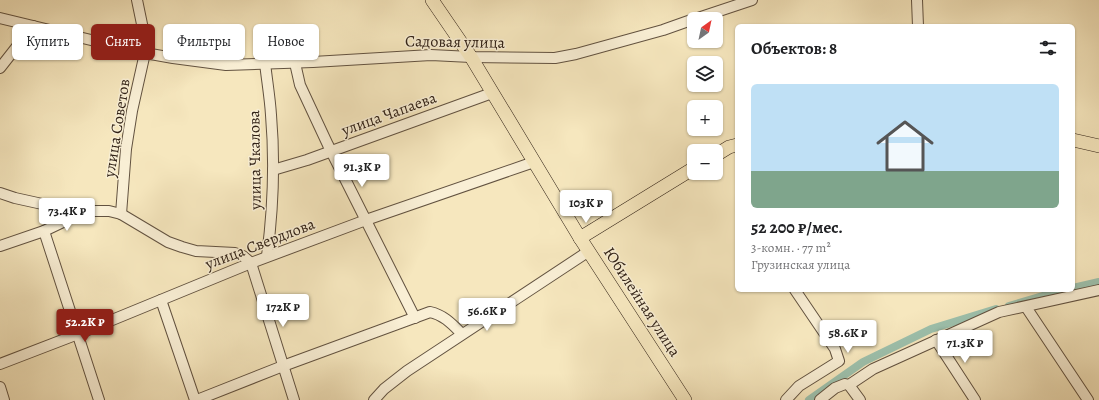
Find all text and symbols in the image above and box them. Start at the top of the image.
north arrow [687,12,723,48]
map controls [687,12,723,180]
chip: Купить [12,24,83,60]
chip: Снять [91,24,155,60]
chip: Фильтры [163,24,245,60]
chip: Новое [253,24,319,60]
street label: Садовая улица [405,30,506,54]
text: Объектов: 8 [751,37,837,60]
icon: filters [1037,37,1059,59]
button: layers [687,56,723,92]
street label: улица Советов [98,77,136,180]
street label: улица Чапаева [338,86,440,142]
button: + [687,100,723,136]
street label: улица Чкалова [243,109,267,211]
icon: home [869,110,941,182]
button: − [687,144,723,180]
pin: 91.3K ₽ [325,154,399,188]
text: 91.3K ₽ [343,158,381,175]
pin: 103K ₽ [553,190,619,224]
text: 103K ₽ [569,194,603,211]
pin: 73.4K ₽ [30,198,104,232]
text: 73.4K ₽ [48,202,86,219]
street label: улица Свердлова [201,213,319,275]
text: 52 200 ₽/мес. [751,216,843,239]
text: 3-комн. · 77 m² [751,239,831,256]
street label: Юбилейная улица [598,243,686,362]
text: Грузинская улица [751,256,850,273]
pin: 172K ₽ [250,294,316,328]
text: 172K ₽ [266,298,300,315]
pin: 56.6K ₽ [450,298,524,332]
text: 56.6K ₽ [468,302,506,319]
pin: 52.2K ₽ [48,309,122,343]
text: 52.2K ₽ [65,313,105,330]
pin: 58.6K ₽ [811,320,885,354]
text: 58.6K ₽ [829,324,867,341]
pin: 71.3K ₽ [928,330,1002,364]
text: 71.3K ₽ [947,334,983,351]

